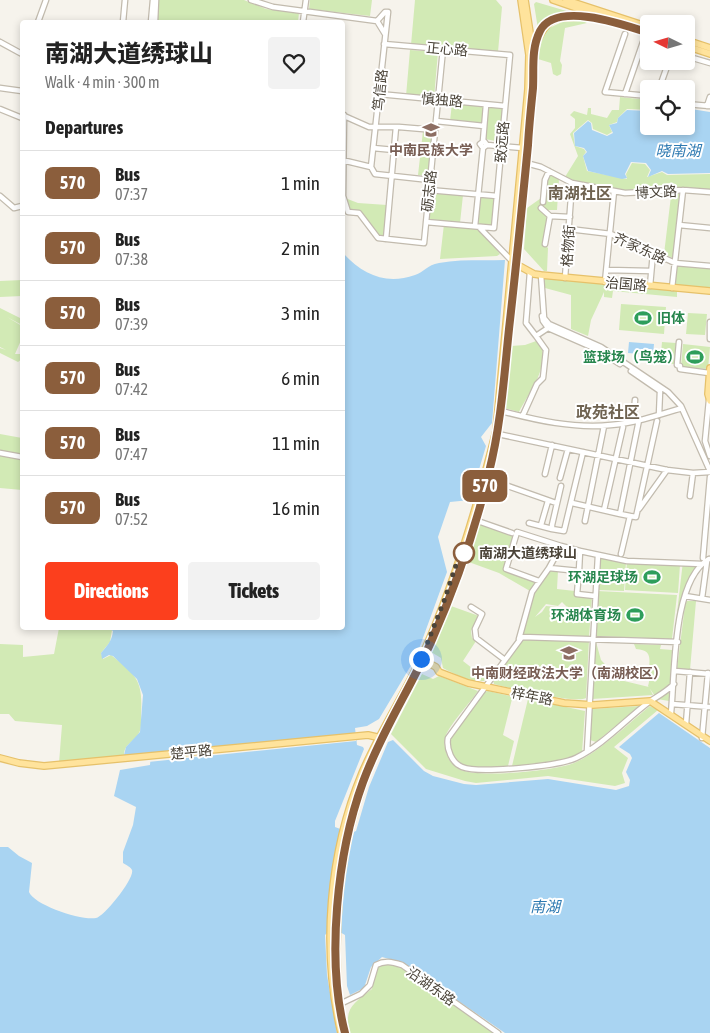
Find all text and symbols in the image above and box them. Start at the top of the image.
north arrow [640,15,695,70]
map controls [640,15,695,135]
button: heart [268,37,320,89]
street label: 正心路 [425,39,469,59]
text: 南湖大道绣球山 [45,40,213,67]
street label: 笃信路 [370,68,390,112]
text: Walk · 4 min · 300 m [45,73,159,91]
button: locate [640,80,695,135]
street label: 慎独路 [420,90,464,110]
text: Departures [45,116,123,138]
school or university icon: 中南民族大学 [421,120,441,140]
street label: 致远路 [492,120,512,164]
place label: 中南民族大学 [389,142,473,158]
water label: 晓南湖 [655,142,702,159]
text: Bus [115,163,140,185]
street label: 砺志路 [419,169,439,213]
text: 570 [60,172,85,193]
text: 1 min [281,172,320,194]
street label: 博文路 [635,183,677,201]
district label: 南湖社区 [548,184,612,202]
text: 07:37 [115,185,148,203]
street label: 格物街 [559,224,577,268]
text: Bus [115,228,140,250]
street label: 齐家东路 [611,229,669,267]
text: 570 [60,237,85,258]
text: 2 min [281,237,320,259]
text: 07:38 [115,250,148,268]
street label: 治国路 [604,274,648,294]
text: Bus [115,293,140,315]
text: 570 [60,302,85,323]
text: 3 min [281,302,320,324]
sports icon: 旧体 [633,308,653,328]
place label: 旧体 [657,310,685,326]
text: 07:39 [115,315,148,333]
sports icon: 篮球场（鸟笼） [685,347,705,367]
place label: 篮球场（鸟笼） [583,349,681,365]
text: Bus [115,358,140,380]
text: 570 [60,367,85,388]
text: 6 min [281,367,320,389]
text: 07:42 [115,380,148,398]
district label: 政苑社区 [576,403,640,421]
text: Bus [115,423,140,445]
text: 570 [60,432,85,453]
text: 11 min [272,432,320,454]
text: 07:47 [115,445,148,463]
line badge: 570 [456,470,514,502]
text: 570 [472,475,498,496]
text: Bus [115,488,140,510]
text: 570 [60,497,85,518]
text: 16 min [272,497,320,519]
text: 07:52 [115,510,148,528]
marker: 南湖大道绣球山 [453,542,475,564]
place label: 南湖大道绣球山 [479,545,577,561]
button: Directions [45,562,178,620]
button: Tickets [188,562,320,620]
sports icon: 环湖足球场 [642,567,662,587]
place label: 环湖足球场 [568,569,638,585]
sports icon: 环湖体育场 [625,605,645,625]
place label: 环湖体育场 [551,607,621,623]
school or university icon: 中南财经政法大学（南湖校区） [559,643,579,663]
your location [409,647,434,672]
place label: 中南财经政法大学（南湖校区） [471,665,667,681]
street label: 梓年路 [510,684,554,708]
street label: 楚平路 [169,742,213,762]
water label: 南湖 [530,898,562,915]
street label: 沿湖东路 [403,963,459,1009]

